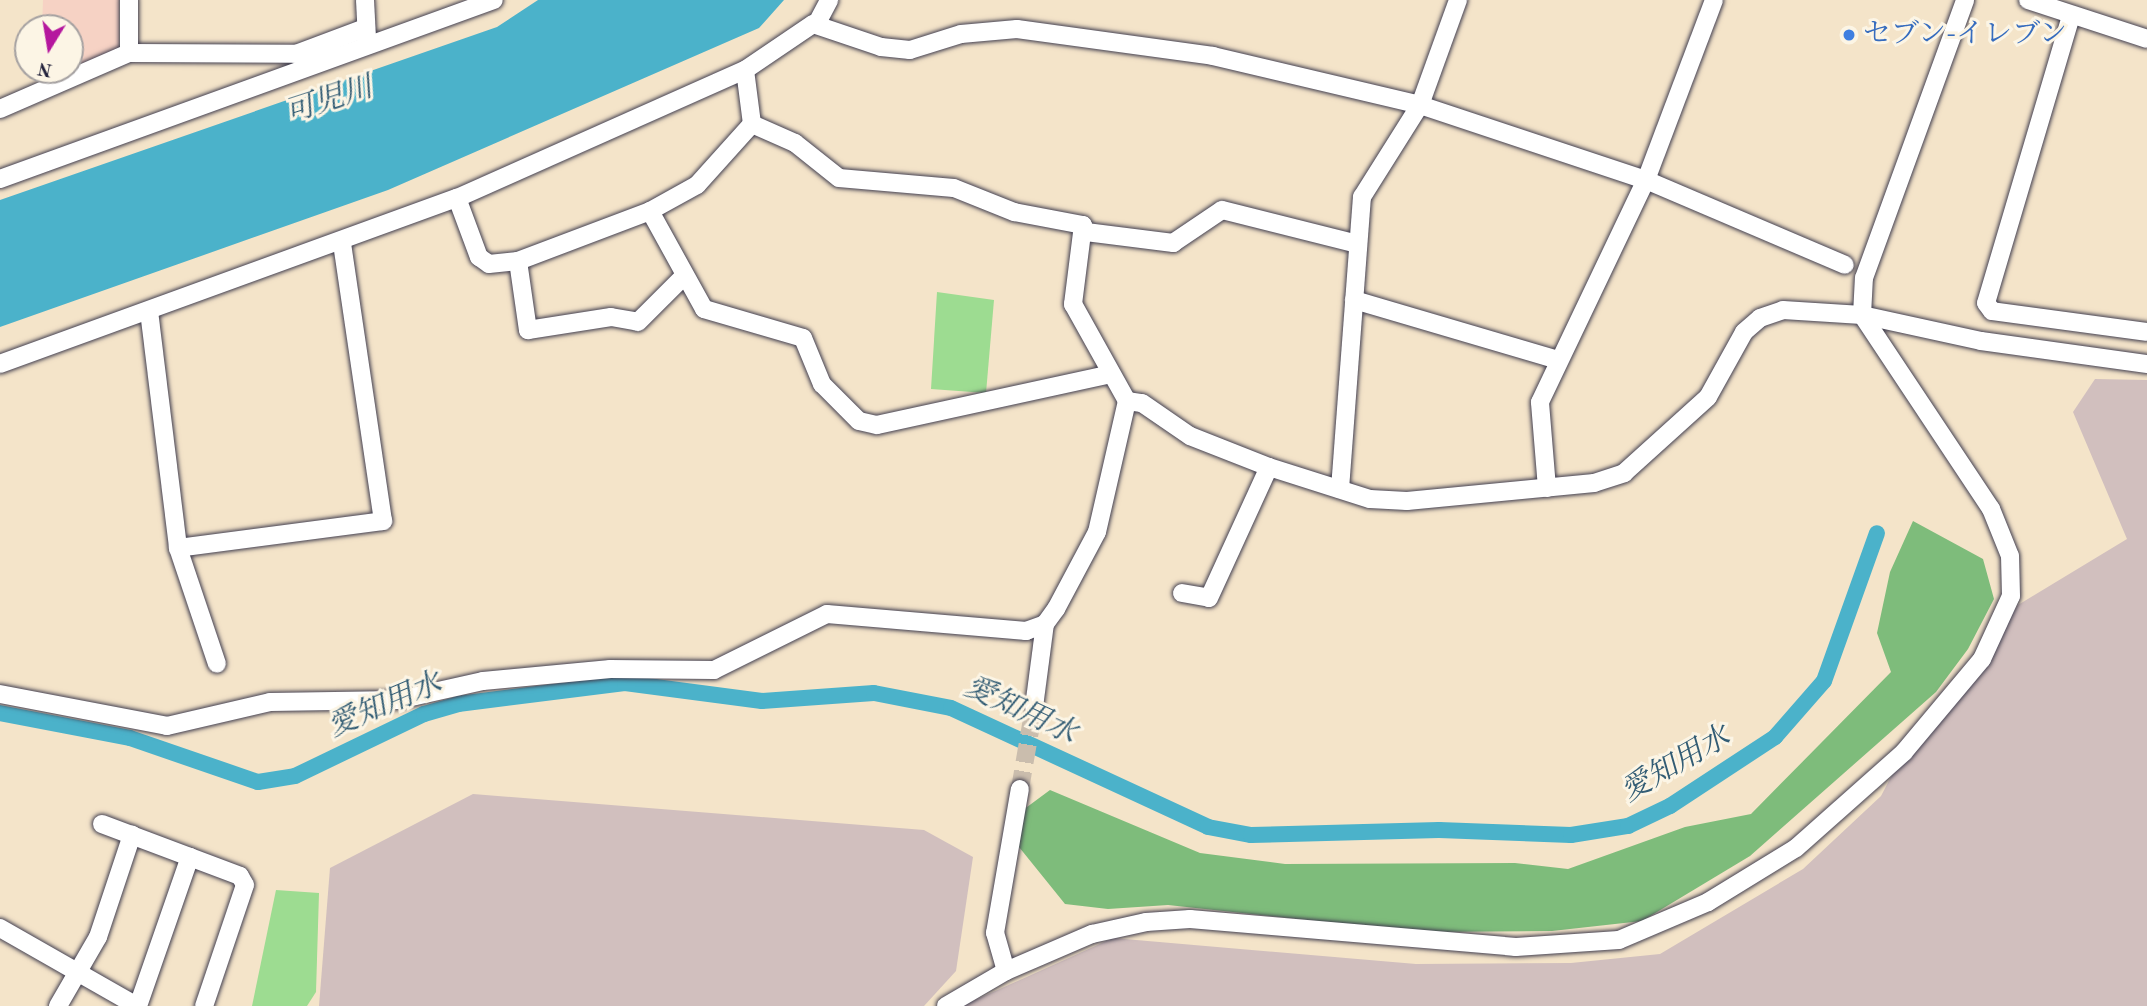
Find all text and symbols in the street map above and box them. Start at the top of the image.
north arrow [14,14,84,84]
place label: セブン-イレブン [1863,18,2069,52]
marker: セブン-イレブン [1841,27,1857,43]
text: N [36,57,54,79]
water label: 可児川 [281,70,377,132]
water label: 愛知用水 [323,666,447,746]
water label: 愛知用水 [958,669,1082,753]
water label: 愛知用水 [1615,719,1737,811]

